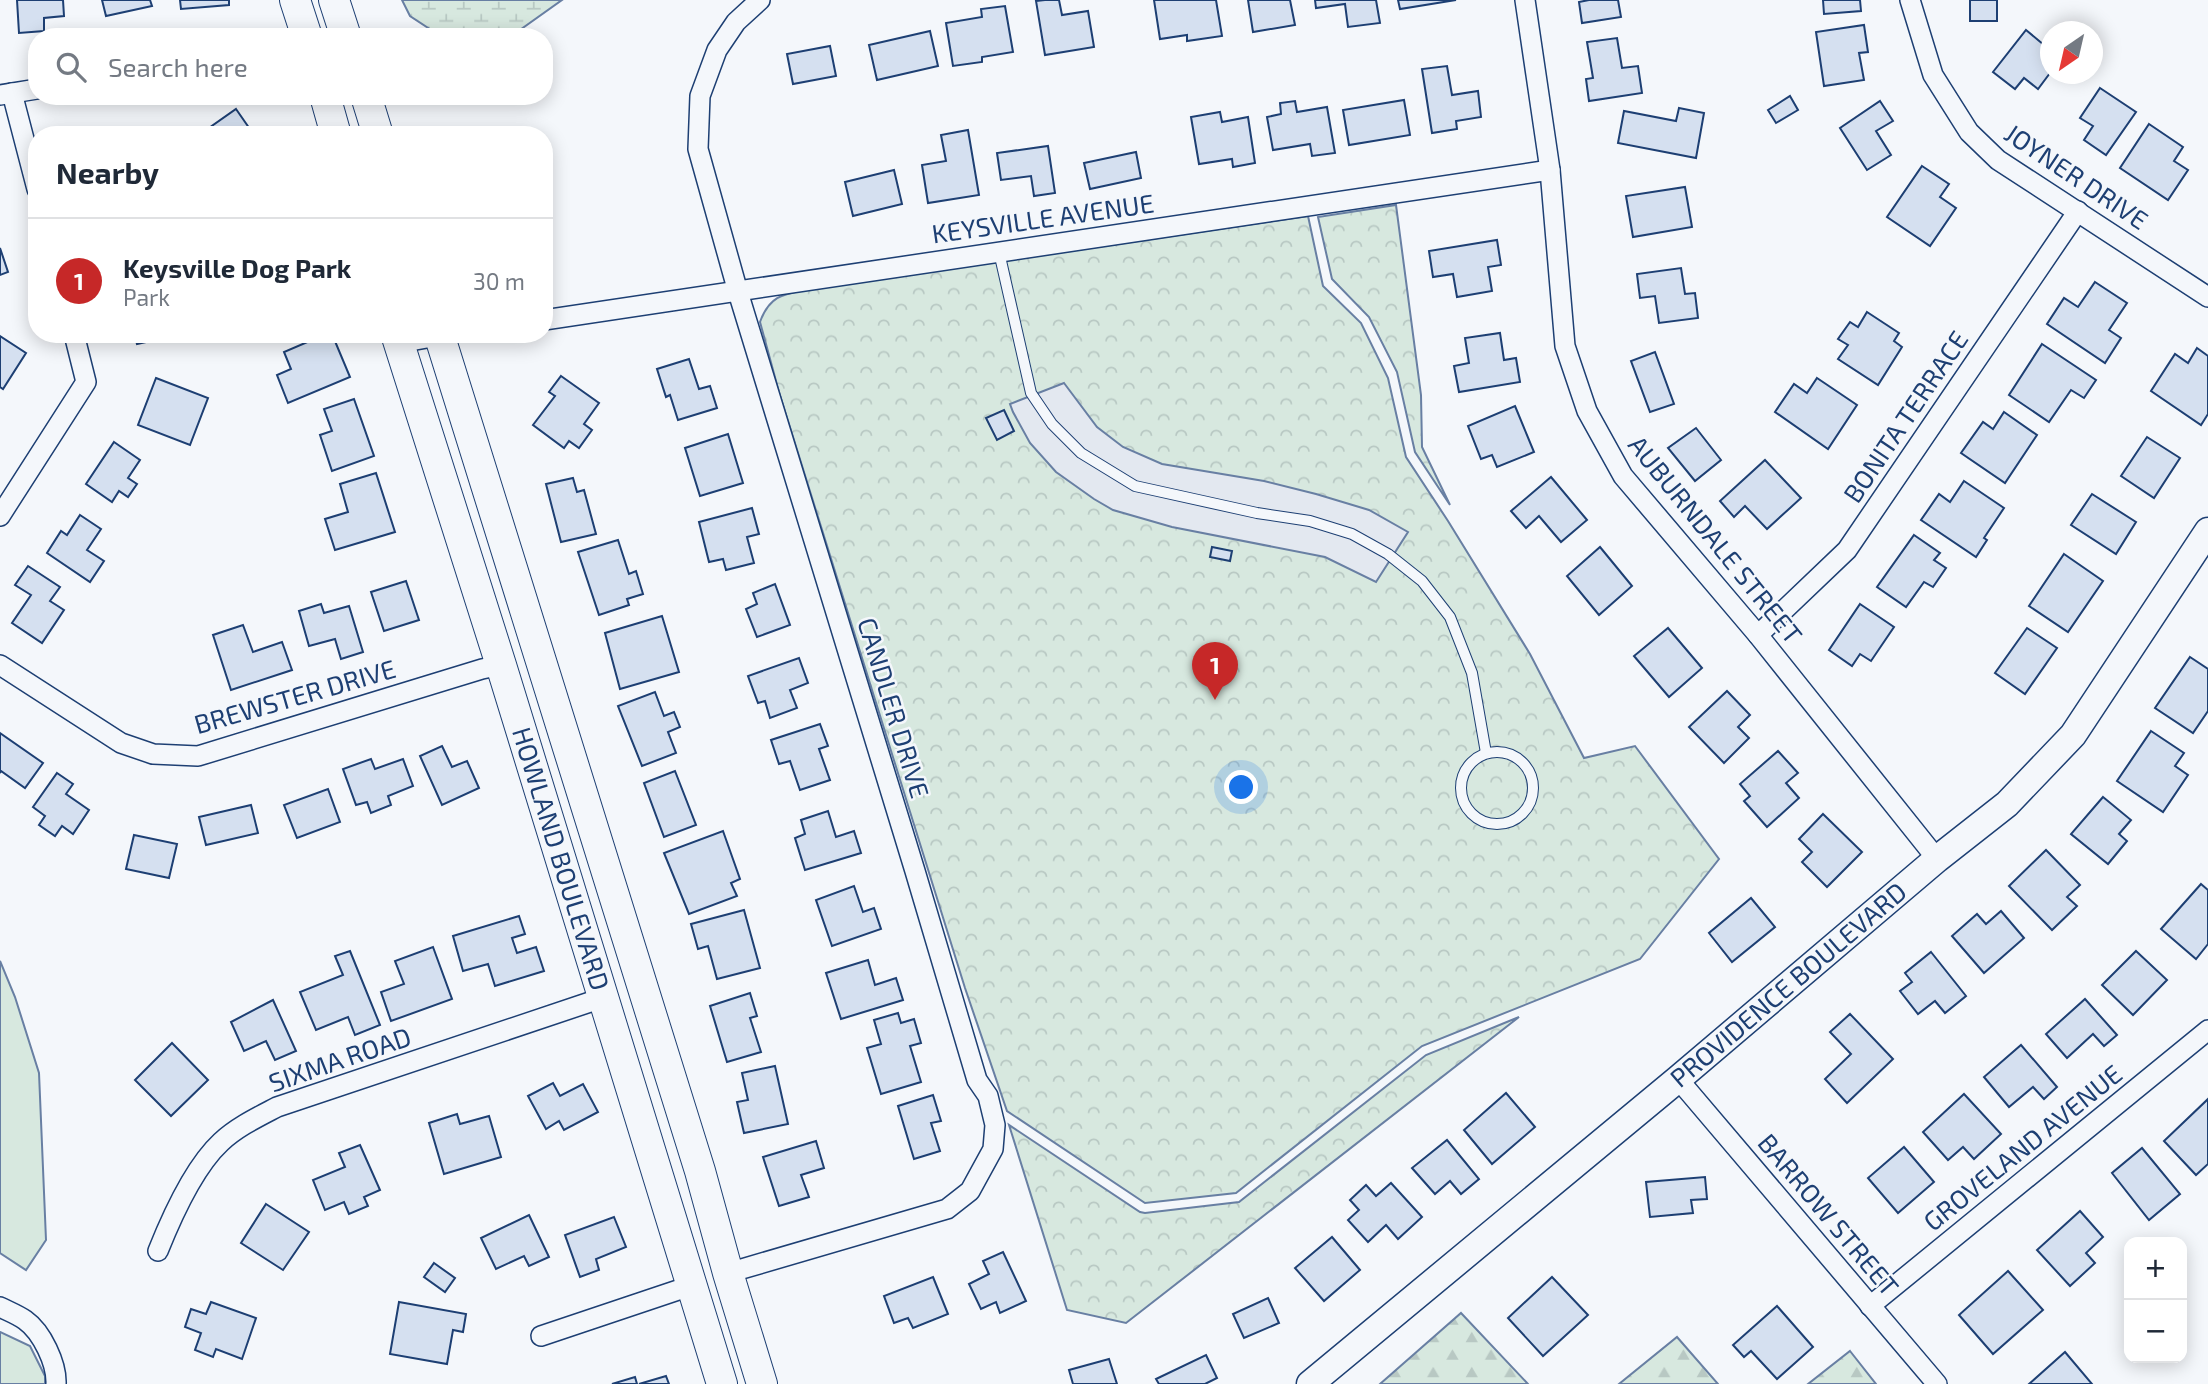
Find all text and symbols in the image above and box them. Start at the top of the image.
north arrow [2040,21,2103,84]
search box [28,28,553,105]
icon: search [52,48,90,86]
text: Search here [108,51,248,82]
street label: JOYNER DRIVE [1999,117,2154,235]
text: Nearby [56,154,159,190]
street label: KEYSVILLE AVENUE [930,187,1156,248]
text: Keysville Dog Park [123,252,351,283]
text: 1 [74,267,84,295]
text: 30 m [473,267,525,295]
text: Park [123,283,170,311]
street label: BONITA TERRACE [1836,325,1974,508]
street label: AUBURNDALE STREET [1623,429,1809,649]
street label: CANDLER DRIVE [852,614,937,801]
pin: 1 [1192,642,1238,700]
street label: BREWSTER DRIVE [190,652,399,739]
street label: HOWLAND BOULEVARD [507,723,617,994]
your location [1224,770,1258,804]
street label: PROVIDENCE BOULEVARD [1663,875,1912,1093]
street label: SIXMA ROAD [264,1020,415,1097]
street label: GROVELAND AVENUE [1917,1057,2127,1236]
street label: BARROW STREET [1752,1127,1906,1301]
map controls [2124,1237,2187,1363]
button: + [2124,1237,2187,1300]
button: − [2124,1300,2187,1363]

